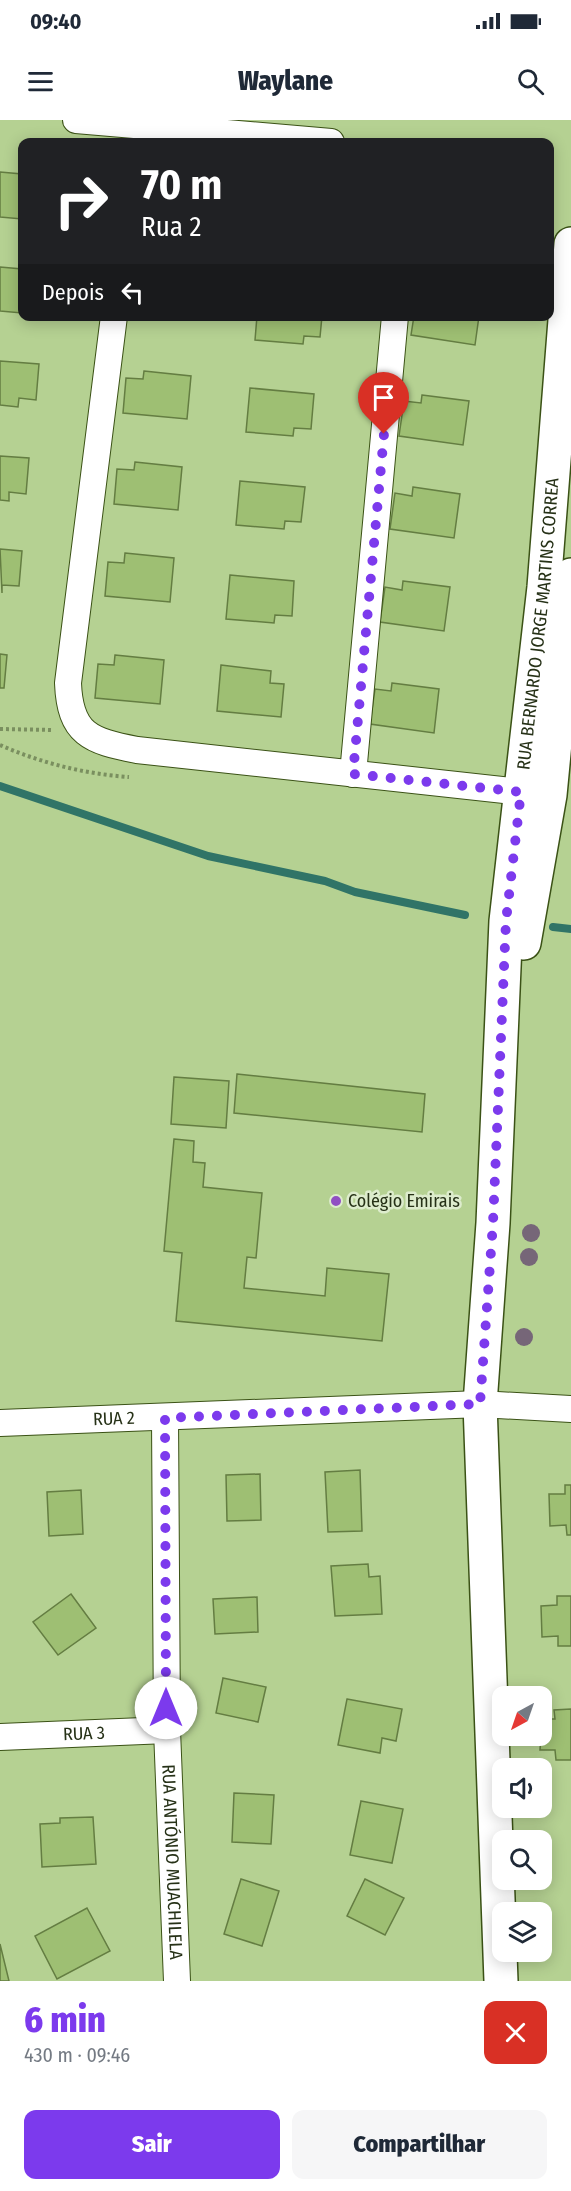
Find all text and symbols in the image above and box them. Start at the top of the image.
text: 09:40 [30,8,81,35]
icon: menu [24,65,57,98]
text: Waylane [238,65,333,97]
icon: search [514,65,547,98]
text: 70 m [141,160,222,210]
icon: right [42,162,120,240]
text: Rua 2 [141,211,201,243]
icon: left [116,276,149,309]
text: Depois [42,279,104,306]
pin [358,372,409,434]
icon: arrive [367,381,400,414]
street label: RUA BERNARDO JORGE MARTINS CORREA [512,476,564,771]
place label: Colégio Emirais [348,1190,460,1212]
marker: Colégio Emirais [329,1194,343,1208]
street label: RUA 2 [93,1407,135,1430]
position arrow [134,1676,198,1740]
north arrow [492,1686,552,1746]
map controls [492,1686,552,1962]
street label: RUA 3 [63,1722,105,1745]
button: sound [492,1758,552,1818]
street label: RUA ANTÓNIO MUACHILELA [157,1764,187,1961]
button: search [492,1830,552,1890]
button: layers [492,1902,552,1962]
text: 6 min [24,1998,106,2042]
button: close [484,2001,547,2064]
text: 430 m · 09:46 [24,2043,130,2067]
button: Sair [24,2110,280,2179]
button: Compartilhar [292,2110,547,2179]

